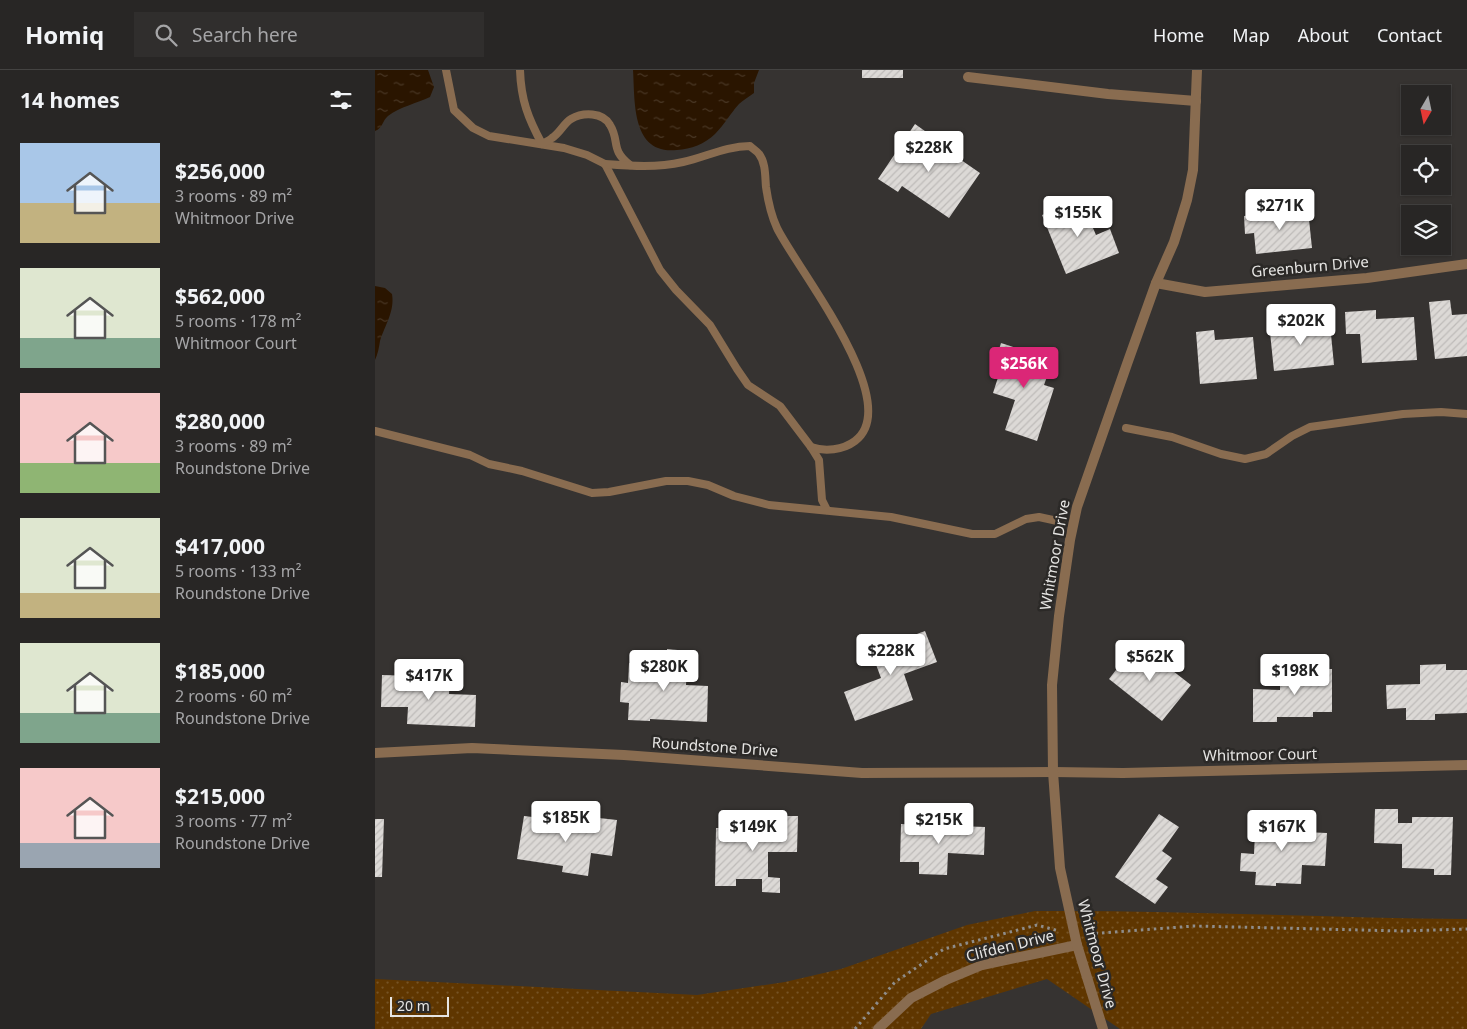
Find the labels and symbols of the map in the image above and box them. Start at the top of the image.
north arrow [1401,85,1451,135]
pin: $228K [894,131,964,173]
pin: $271K [1245,189,1315,231]
pin: $155K [1043,196,1113,238]
street label: Greenburn Drive [1250,251,1370,281]
pin: $202K [1266,304,1336,346]
pin: $256K [989,346,1059,389]
street label: Whitmoor Drive [1034,498,1074,612]
pin: $228K [856,634,926,676]
pin: $562K [1115,640,1185,682]
pin: $280K [629,650,699,692]
pin: $198K [1260,654,1330,696]
pin: $417K [394,658,464,701]
street label: Roundstone Drive [651,732,779,760]
street label: Whitmoor Court [1203,743,1318,765]
pin: $185K [531,800,601,843]
pin: $215K [904,802,974,845]
pin: $149K [718,810,788,852]
pin: $167K [1247,810,1317,852]
street label: Whitmoor Drive [1074,897,1122,1010]
street label: Clifden Drive [964,924,1056,966]
scale bar [390,994,449,1017]

